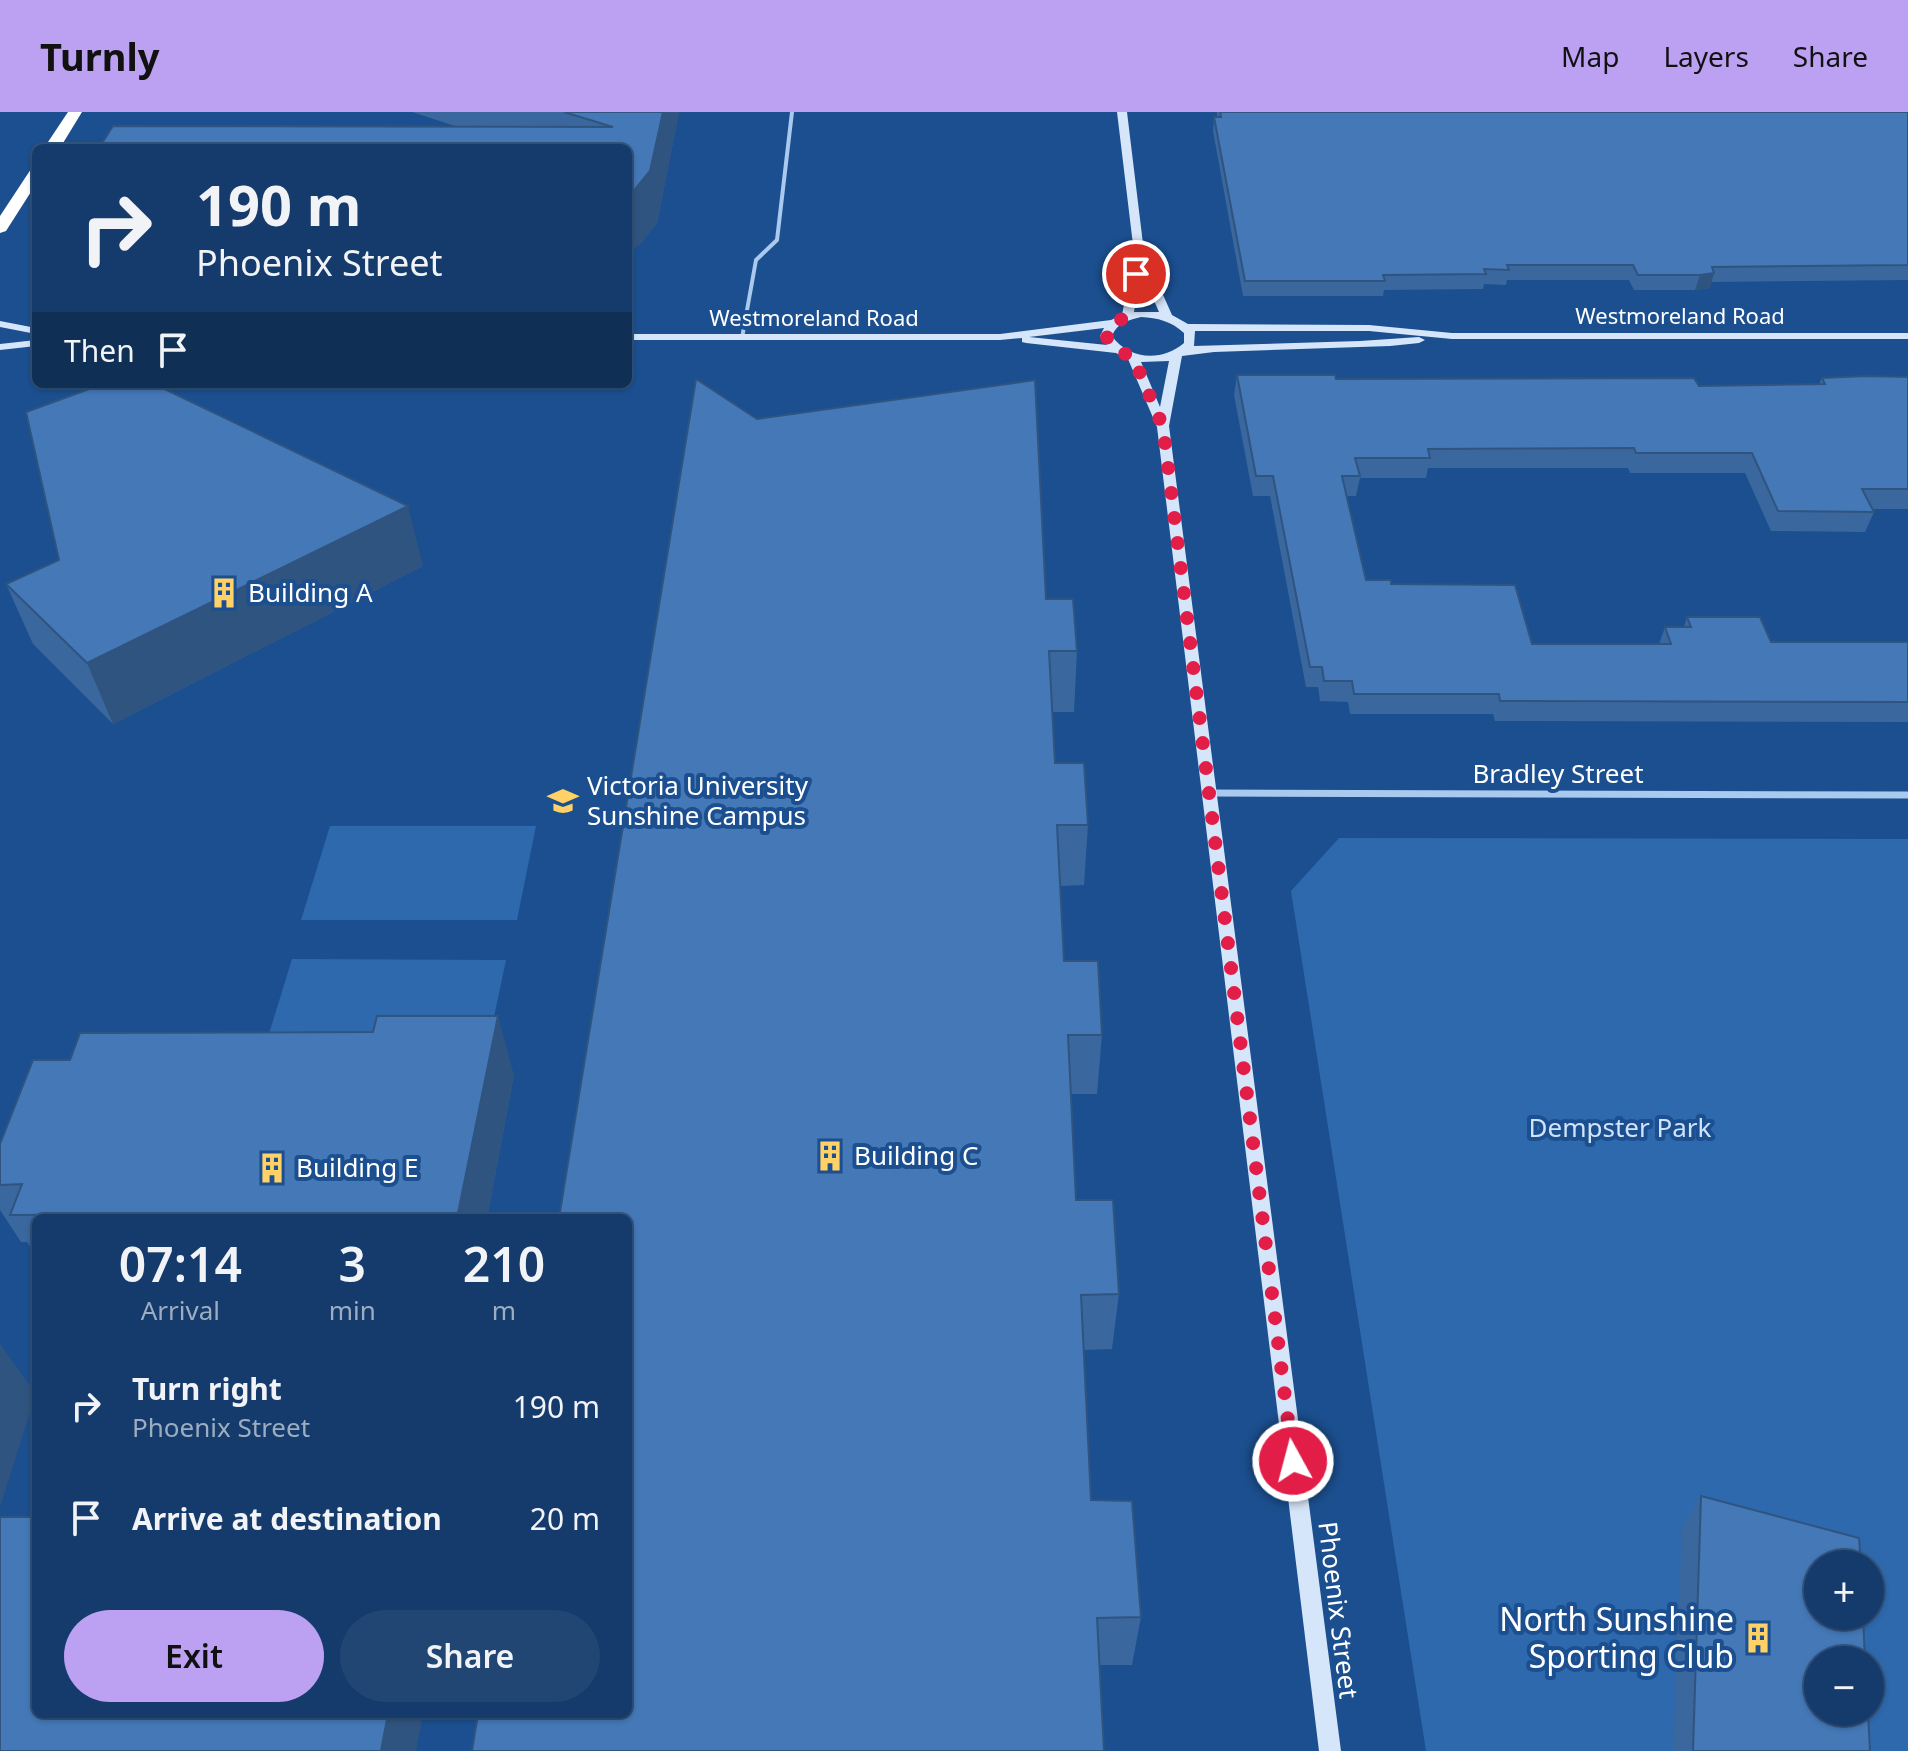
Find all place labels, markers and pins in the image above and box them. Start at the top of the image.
pin [1102,240,1170,308]
place label: Building A [248,574,373,610]
building icon: Building A [207,576,241,610]
place label: Victoria University Sunshine Campus [587,767,809,833]
school or university icon: Victoria University Sunshine Campus [546,784,580,818]
place label: Building C [854,1137,978,1173]
building icon: Building C [813,1139,847,1173]
place label: Building E [296,1149,418,1185]
building icon: Building E [255,1151,289,1185]
place label: North Sunshine Sporting Club [1499,1597,1734,1677]
building icon: North Sunshine Sporting Club [1741,1621,1775,1655]

